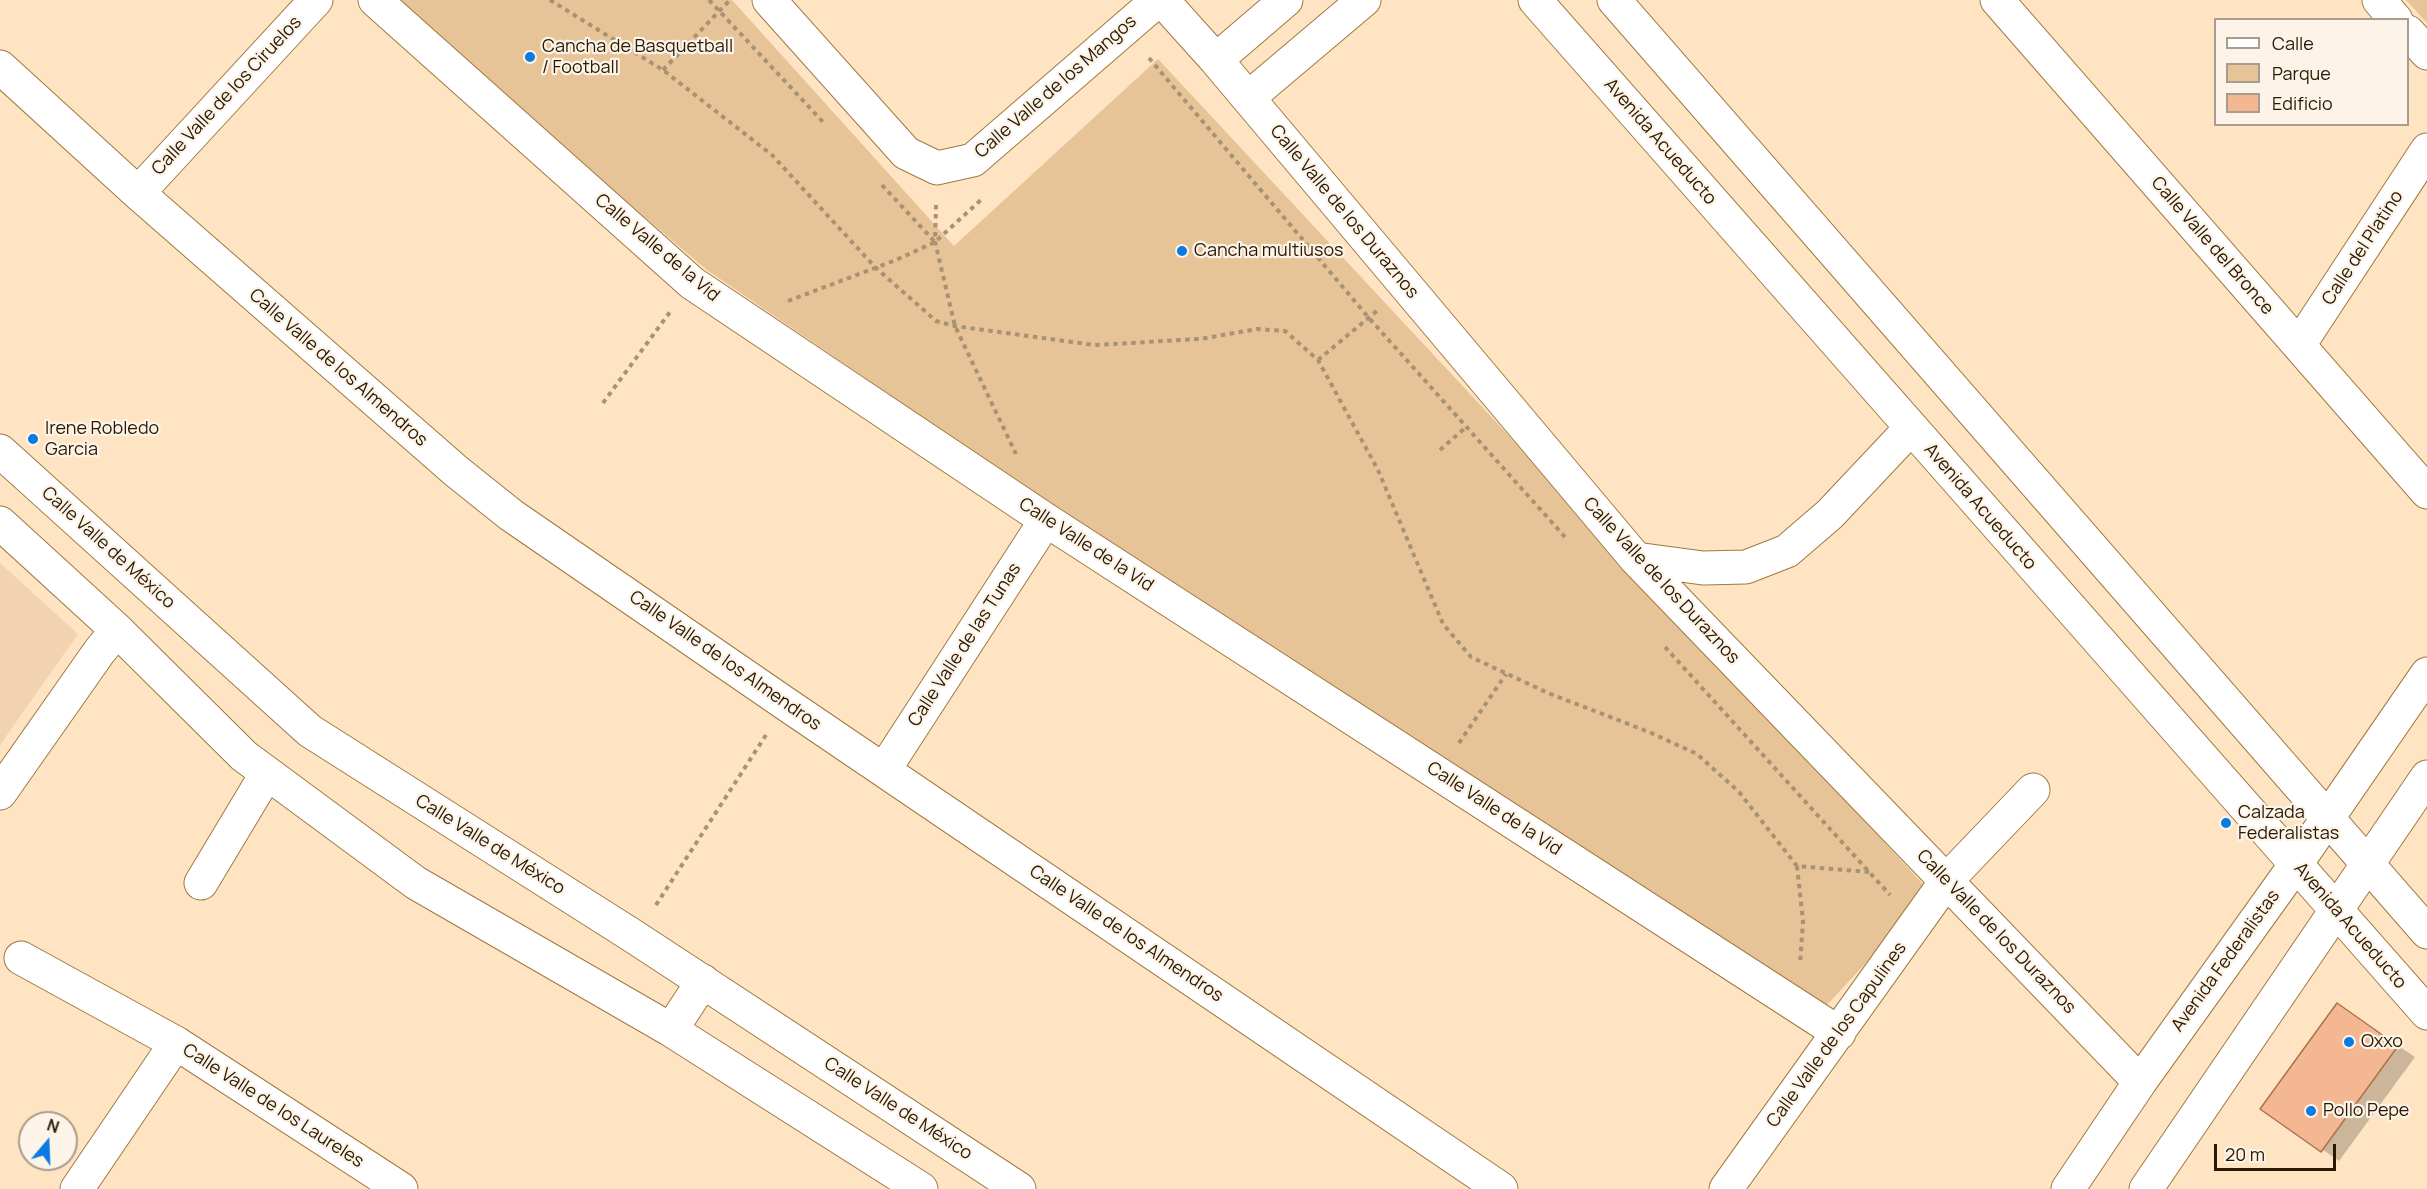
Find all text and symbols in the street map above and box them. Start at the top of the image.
street label: Calle Valle de los Mangos [971,11,1141,163]
street label: Calle Valle de los Ciruelos [148,12,306,180]
legend [2214,18,2409,126]
text: Calle [2272,31,2314,55]
place label: Cancha de Basquetball / Football [542,36,733,78]
marker: Cancha de Basquetball / Football [523,50,537,64]
text: Parque [2272,61,2331,85]
street label: Avenida Acueducto [1599,74,1721,210]
text: Edificio [2272,91,2333,115]
street label: Calle Valle de los Duraznos [1265,121,1423,303]
street label: Calle Valle del Bronce [2146,173,2278,319]
street label: Calle del Platino [2318,187,2408,309]
street label: Calle Valle de la Vid [590,190,724,306]
place label: Cancha multiusos [1194,240,1343,262]
marker: Cancha multiusos [1175,244,1189,258]
street label: Calle Valle de los Almendros [244,285,432,451]
place label: Irene Robledo Garcia [45,418,159,460]
marker: Irene Robledo Garcia [26,432,40,446]
street label: Avenida Acueducto [1919,439,2041,575]
street label: Calle Valle de México [37,482,179,614]
street label: Calle Valle de la Vid [1015,493,1157,597]
street label: Calle Valle de los Duraznos [1578,493,1744,669]
street label: Calle Valle de las Tunas [904,559,1026,731]
street label: Calle Valle de los Almendros [625,586,825,736]
street label: Calle Valle de la Vid [1423,757,1565,861]
street label: Calle Valle de México [411,790,569,900]
place label: Calzada Federalistas [2238,802,2339,844]
marker: Calzada Federalistas [2219,816,2233,830]
street label: Calle Valle de los Duraznos [1912,845,2080,1019]
street label: Avenida Acueducto [2289,858,2411,994]
street label: Calle Valle de los Almendros [1025,861,1227,1007]
street label: Avenida Federalistas [2167,886,2285,1036]
street label: Calle Valle de los Capulines [1762,938,1912,1132]
place label: Oxxo [2361,1031,2403,1053]
marker: Oxxo [2342,1035,2356,1049]
street label: Calle Valle de los Laureles [178,1039,368,1173]
street label: Calle Valle de México [820,1053,976,1165]
place label: Pollo Pepe [2323,1100,2409,1122]
marker: Pollo Pepe [2304,1104,2318,1118]
north arrow [18,1111,78,1171]
text: N [44,1114,62,1138]
scale bar [2217,1132,2338,1170]
text: 20 m [2225,1142,2265,1166]

